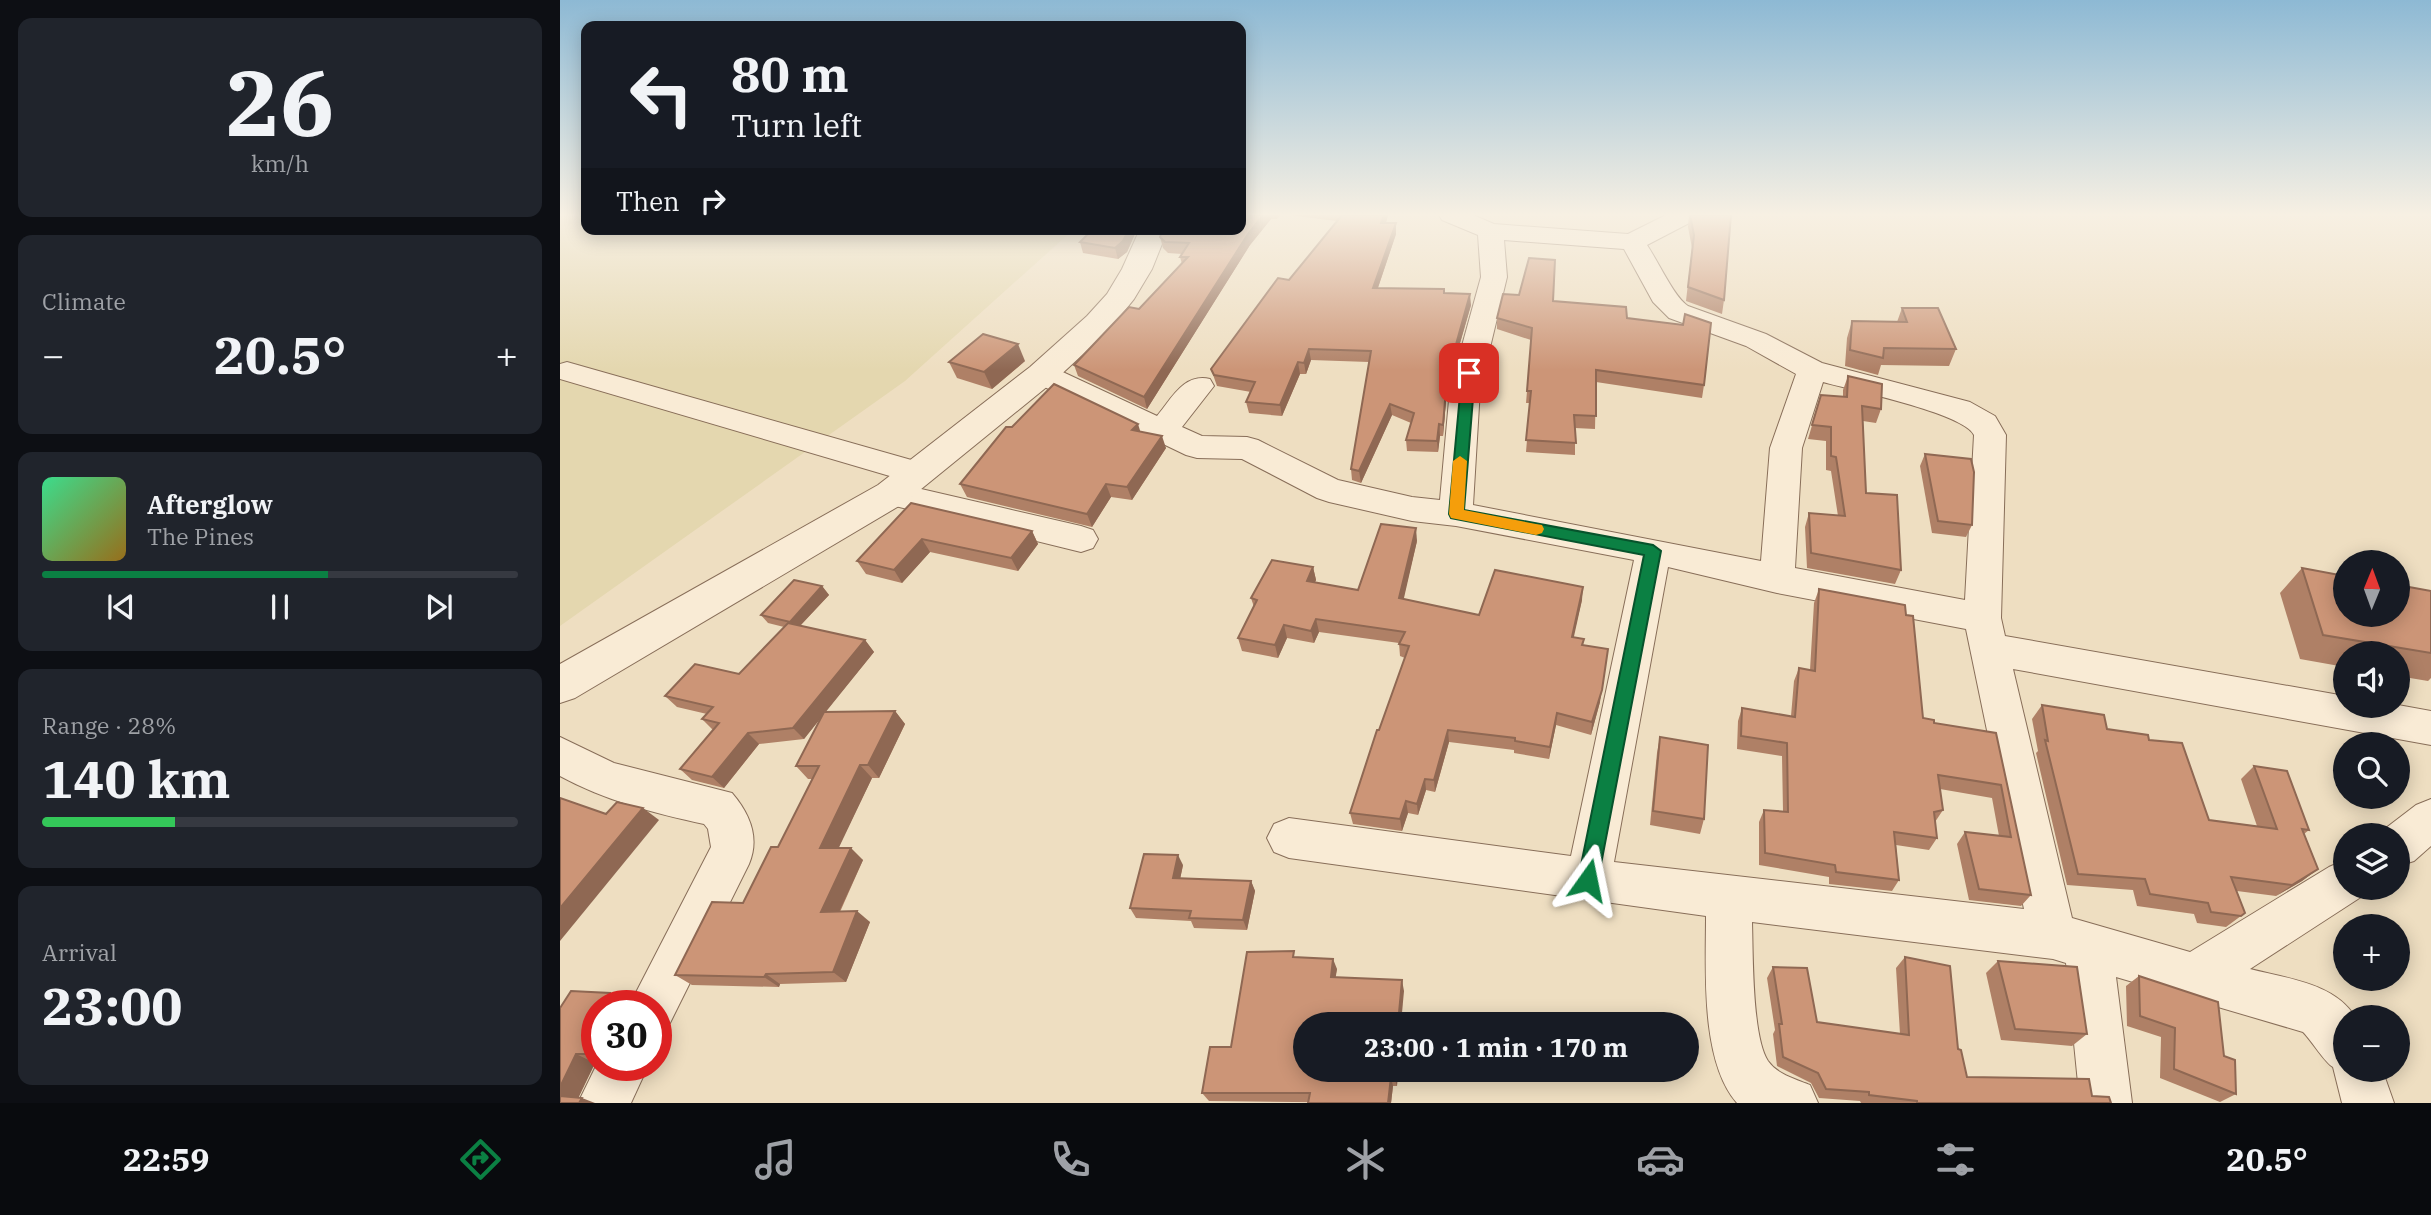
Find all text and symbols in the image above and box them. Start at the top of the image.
text: 80 m [731,42,849,105]
text: 26 [225,43,335,161]
icon: left [616,49,707,140]
text: Turn left [731,104,862,146]
text: km/h [251,148,309,178]
icon: right [694,182,732,220]
text: Then [616,184,680,218]
text: Climate [42,286,126,316]
text: 20.5° [214,321,346,388]
text: − [42,330,65,379]
text: + [495,330,518,379]
pin [1439,343,1499,403]
icon: arrive [1450,354,1488,392]
text: Afterglow [147,487,273,521]
text: The Pines [147,521,254,551]
north arrow [2333,550,2410,626]
map controls [2333,550,2410,1082]
icon: previous [102,588,140,626]
icon: pause [261,588,299,626]
icon: next [420,588,458,626]
button: sound [2333,641,2410,718]
text: Range · 28% [42,710,176,740]
button: search [2333,732,2410,809]
text: 140 km [42,745,231,812]
button: layers [2333,823,2410,900]
position arrow [1551,843,1625,917]
button: + [2333,914,2410,991]
text: Arrival [42,937,117,967]
text: 23:00 [42,972,183,1039]
speed limit sign: 30 [581,990,672,1081]
button: − [2333,1005,2410,1082]
text: 23:00 · 1 min · 170 m [1364,1030,1628,1064]
icon: directions [456,1135,505,1184]
icon: music [751,1135,800,1184]
icon: phone [1046,1135,1095,1184]
icon: climate [1341,1135,1390,1184]
icon: car [1636,1135,1685,1184]
icon: filters [1931,1135,1980,1184]
text: 22:59 [123,1138,210,1180]
text: 20.5° [2226,1138,2308,1180]

